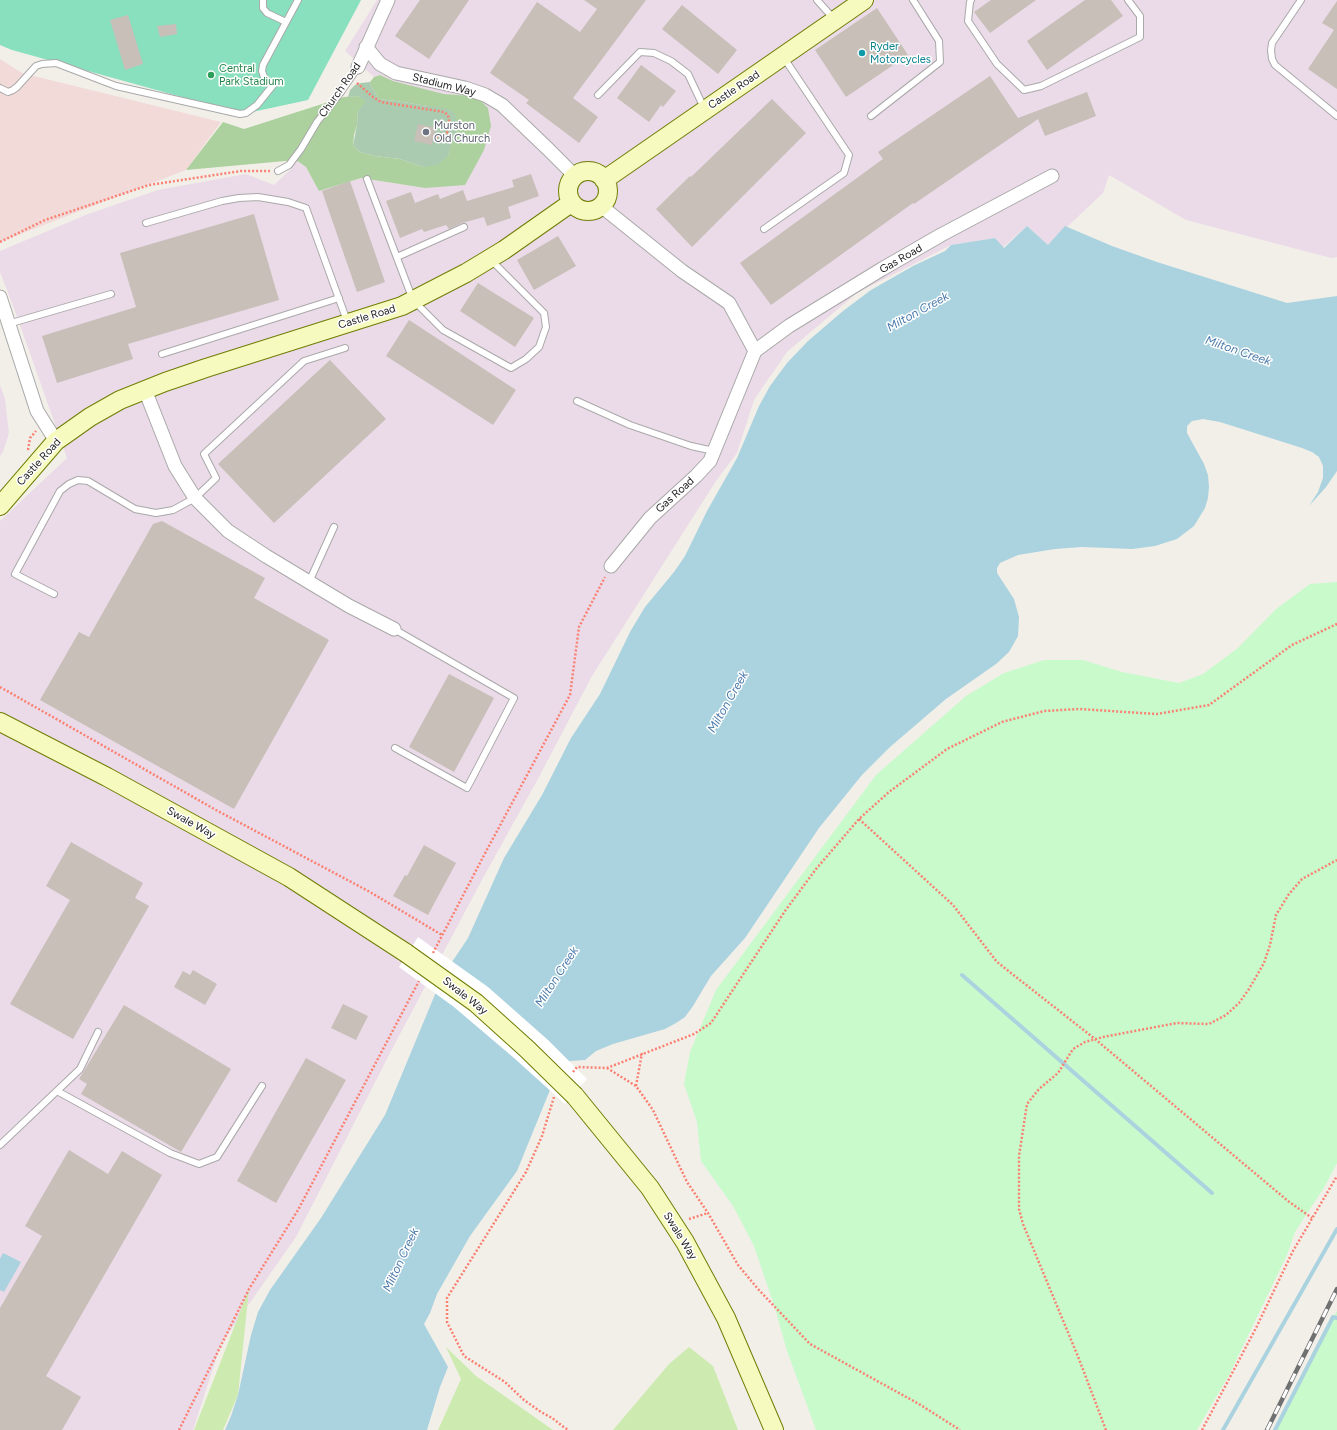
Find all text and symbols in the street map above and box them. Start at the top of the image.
place label: Ryder Motorcycles [870,40,931,66]
marker: Ryder Motorcycles [857,48,867,58]
street label: Church Road [316,60,364,120]
place label: Central Park Stadium [219,62,284,88]
street label: Castle Road [706,68,762,112]
marker: Central Park Stadium [206,70,216,80]
street label: Stadium Way [411,71,477,99]
place label: Murston Old Church [434,119,490,145]
marker: Murston Old Church [421,127,431,137]
street label: Gas Road [877,242,925,276]
water label: Milton Creek [885,289,951,335]
street label: Castle Road [337,302,397,332]
water label: Milton Creek [1203,333,1273,369]
street label: Castle Road [14,436,64,488]
street label: Gas Road [653,474,697,516]
water label: Milton Creek [705,669,751,735]
street label: Swale Way [164,804,218,842]
water label: Milton Creek [532,944,582,1010]
street label: Swale Way [440,974,490,1018]
street label: Swale Way [660,1210,700,1262]
water label: Milton Creek [380,1226,422,1294]

